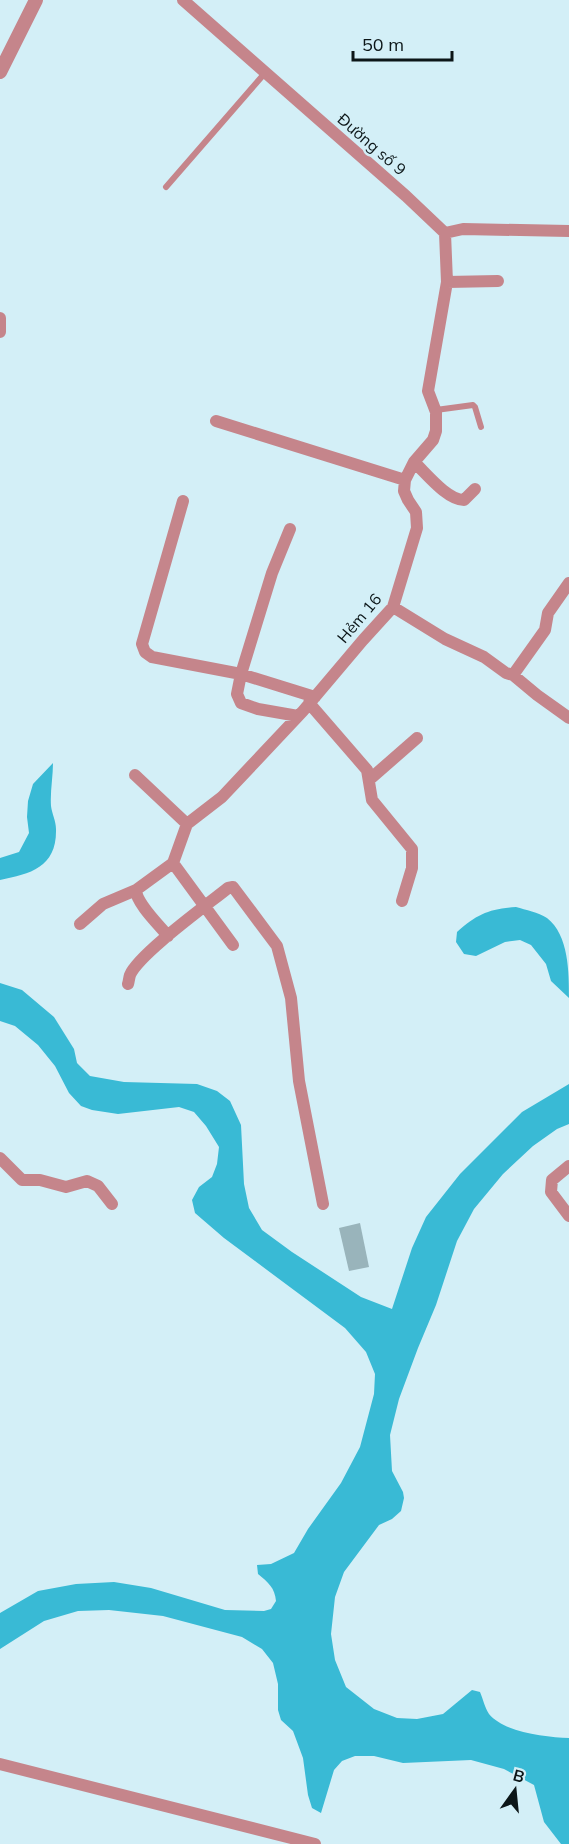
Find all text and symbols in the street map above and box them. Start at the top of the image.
scale bar [353,24,452,62]
text: 50 m [362,33,404,56]
street label: Đường số 9 [334,109,410,179]
street label: Hẻm 16 [333,589,385,647]
north arrow [485,1760,545,1820]
text: B [511,1764,527,1787]

